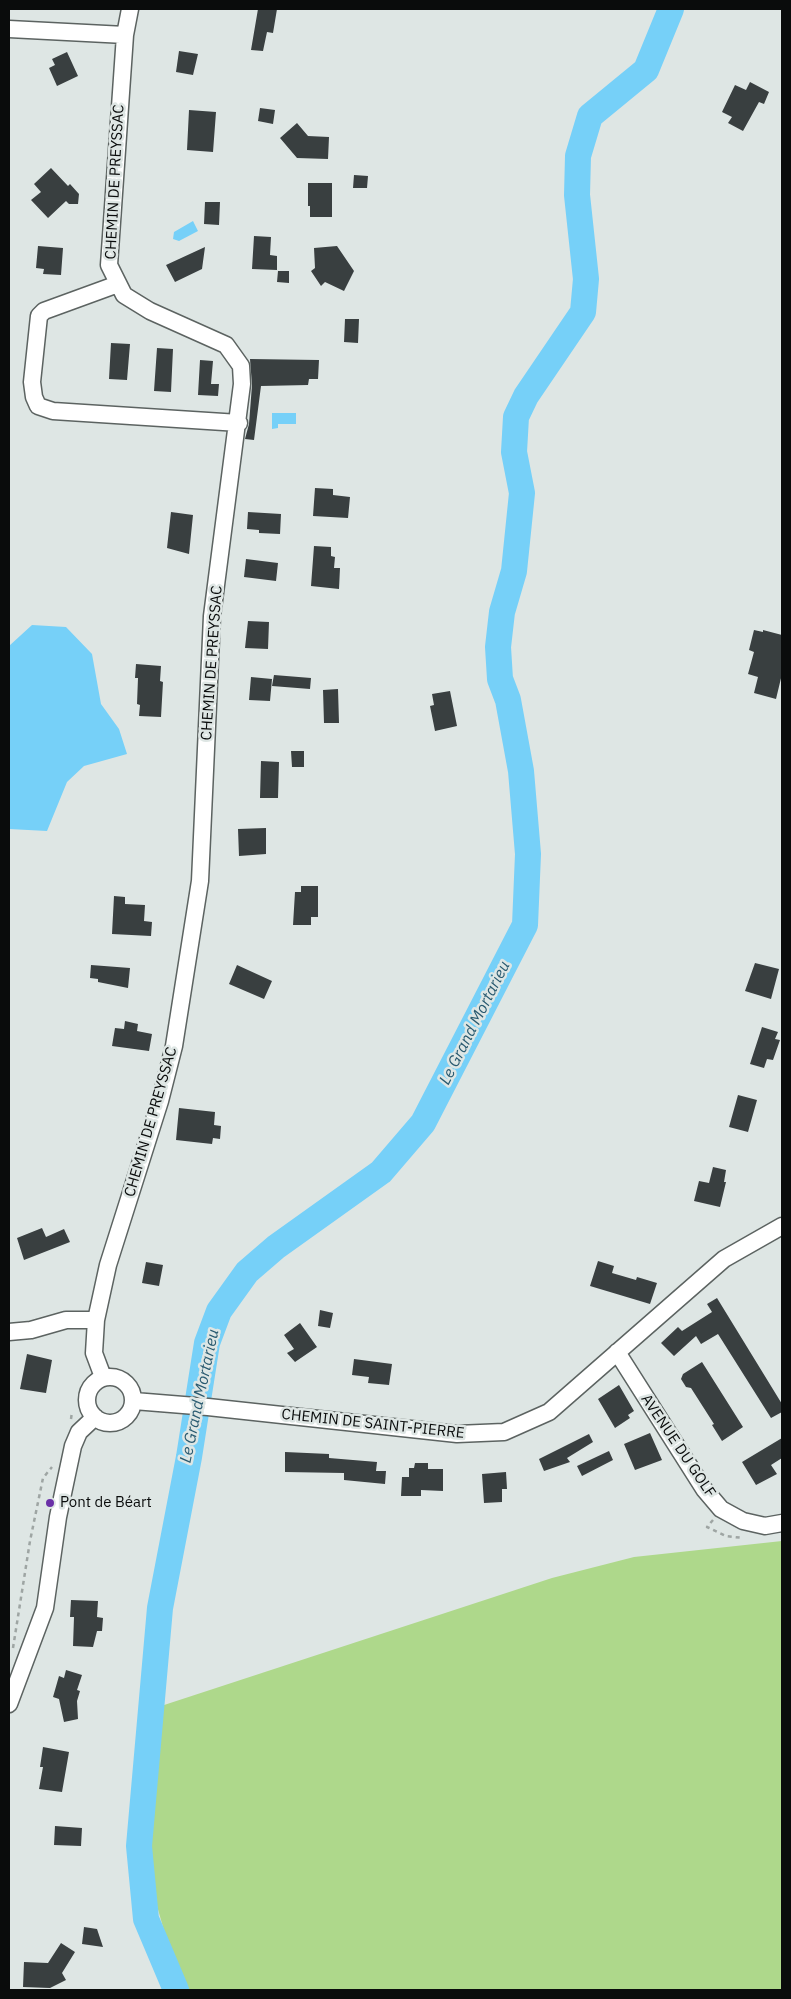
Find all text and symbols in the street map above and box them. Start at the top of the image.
street label: CHEMIN DE PREYSSAC [102,104,128,260]
street label: CHEMIN DE PREYSSAC [198,585,226,741]
water label: Le Grand Mortarieu [436,958,514,1088]
street label: CHEMIN DE PREYSSAC [121,1045,181,1199]
water label: Le Grand Mortarieu [176,1327,224,1465]
street label: AVENUE DU GOLF [637,1391,719,1501]
street label: CHEMIN DE SAINT-PIERRE [281,1405,465,1443]
place label: Pont de Béart [60,1494,152,1512]
marker: Pont de Béart [44,1497,56,1509]

